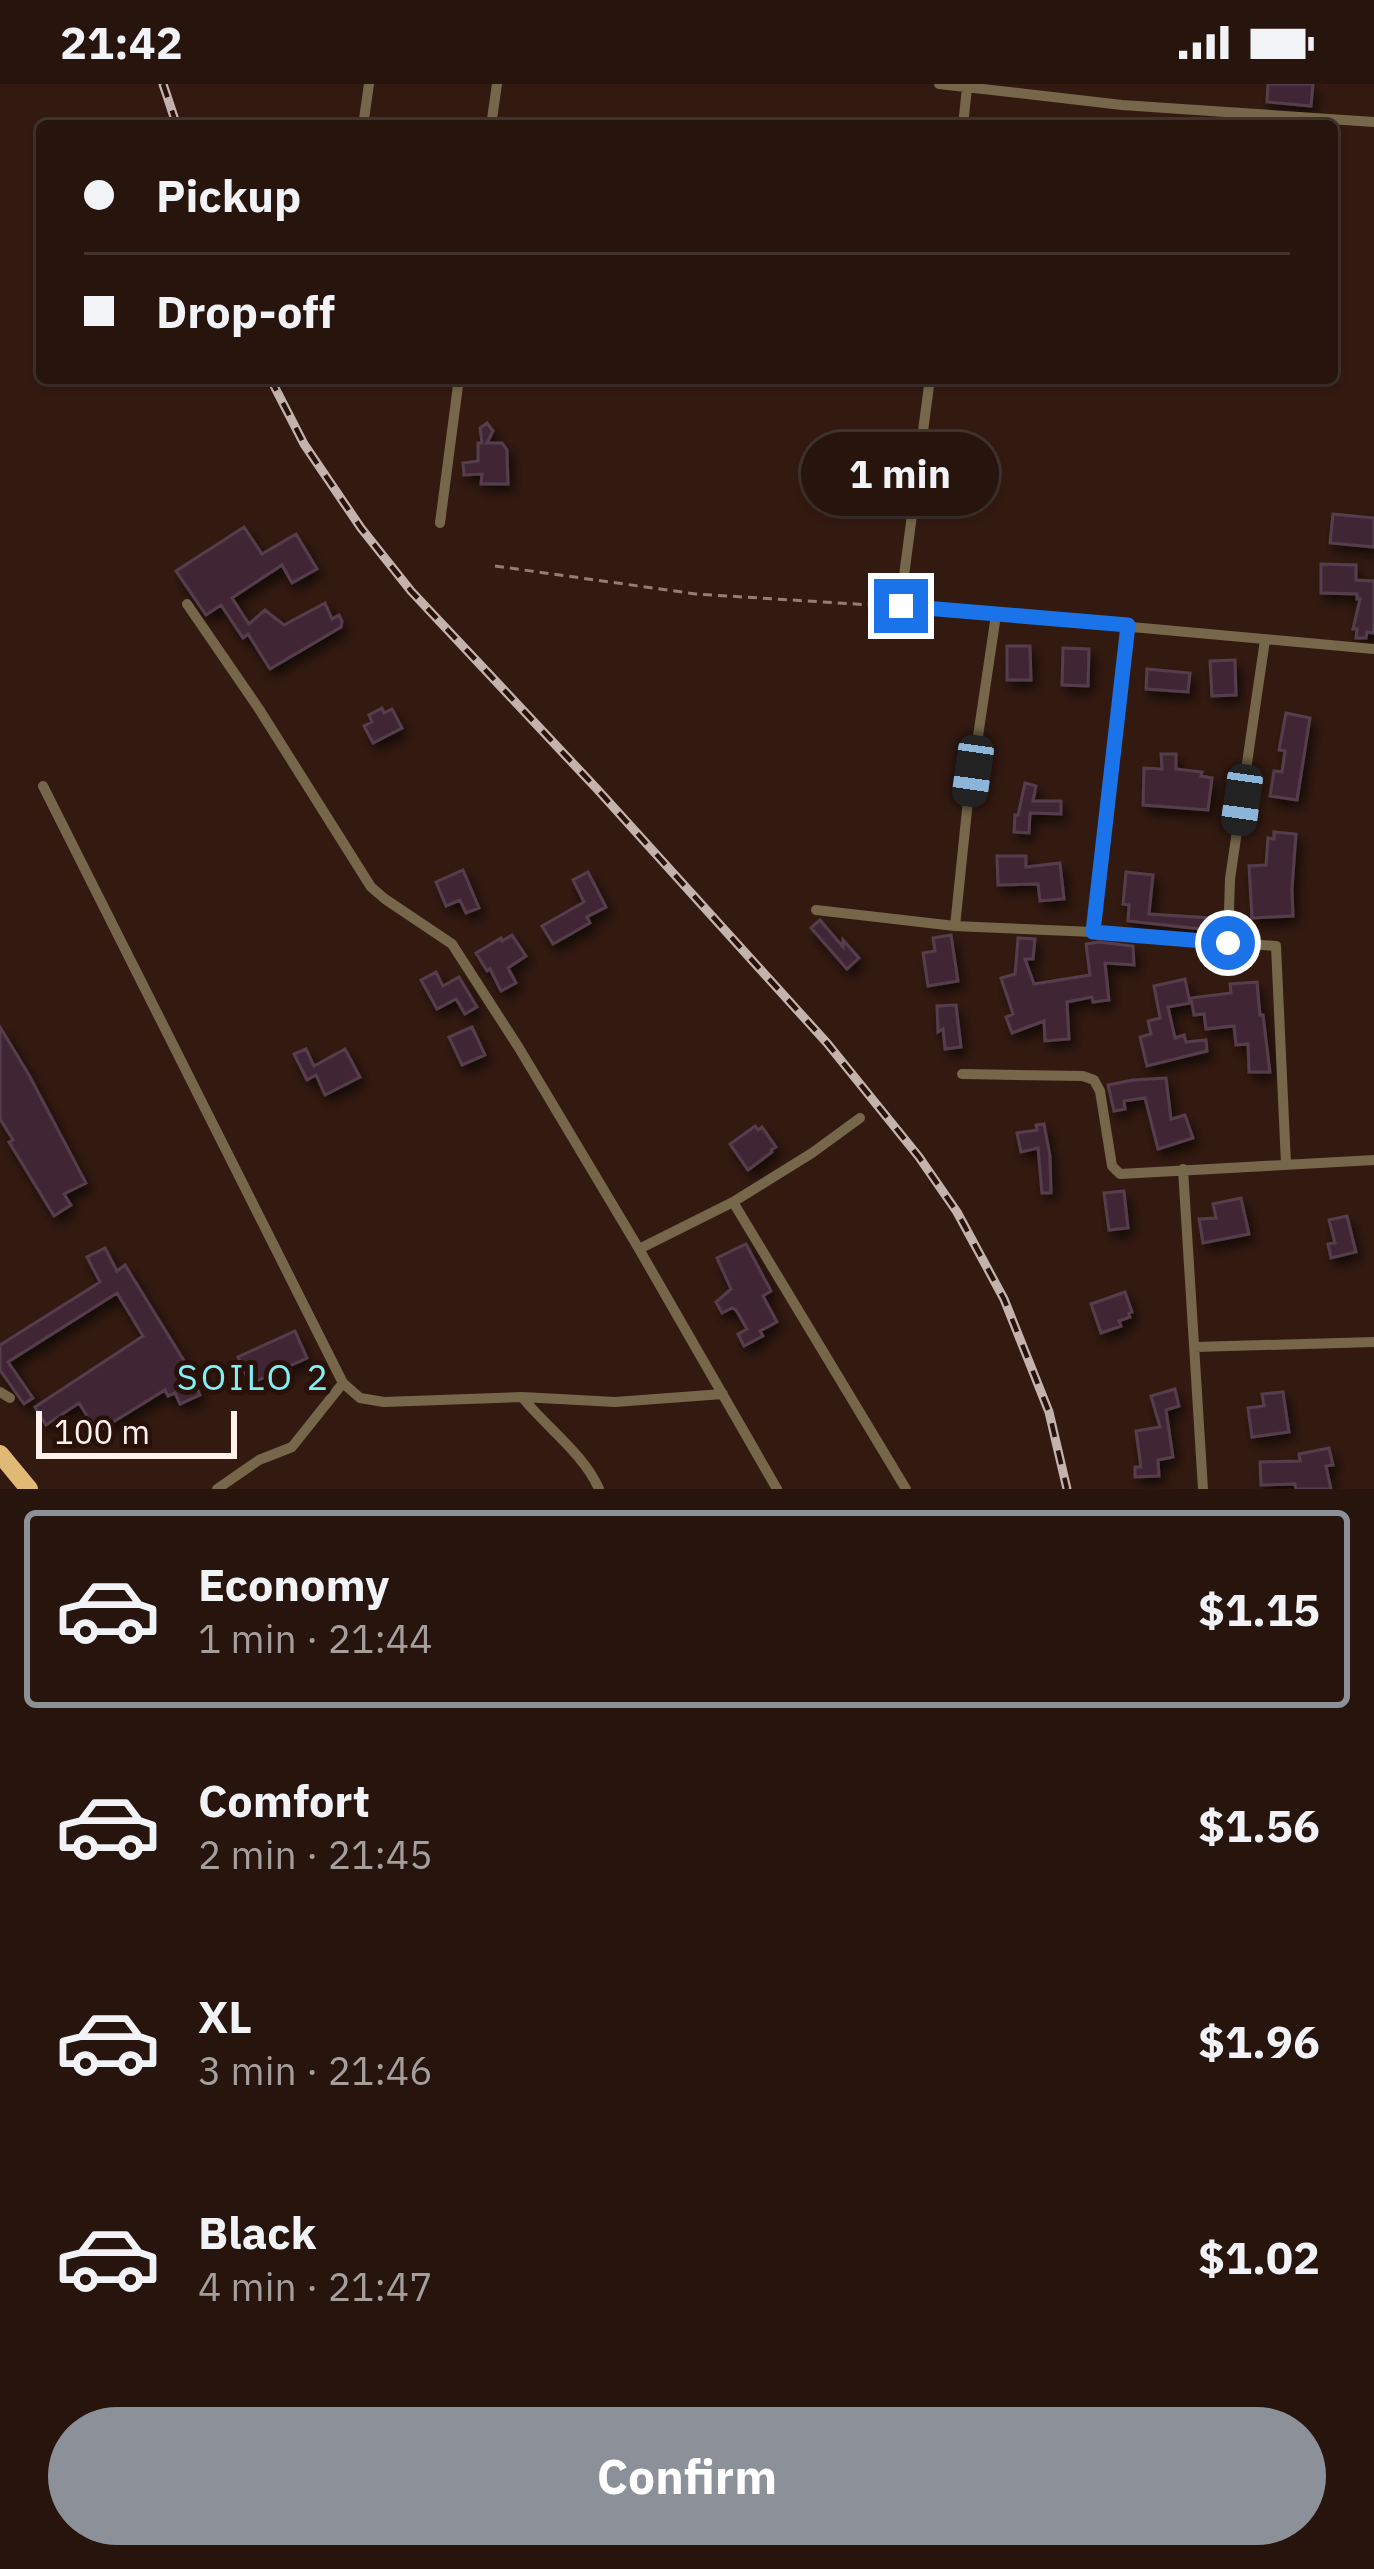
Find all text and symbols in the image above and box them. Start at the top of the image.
text: 21:42 [60,13,183,71]
text: Pickup [156,166,301,224]
text: Drop-off [156,282,335,340]
callout: 1 min [802,432,1000,516]
text: 1 min [849,448,951,499]
route end [874,579,928,633]
car [950,733,996,809]
car [1219,762,1265,838]
route start [1201,916,1255,970]
district label: SOILO 2 [177,1353,331,1400]
scale bar [36,1405,237,1458]
text: 100 m [54,1410,150,1453]
icon: car [54,1555,162,1663]
text: Economy [198,1555,389,1613]
text: $1.15 [1198,1580,1320,1638]
text: 1 min · 21:44 [198,1613,433,1664]
icon: car [54,1771,162,1879]
text: Comfort [198,1771,370,1829]
text: $1.56 [1198,1796,1320,1854]
text: 2 min · 21:45 [198,1829,433,1880]
icon: car [54,1987,162,2095]
text: XL [198,1987,252,2045]
text: $1.96 [1198,2012,1320,2070]
text: 3 min · 21:46 [198,2045,433,2096]
icon: car [54,2203,162,2311]
text: Black [198,2203,317,2261]
text: $1.02 [1198,2228,1320,2286]
text: 4 min · 21:47 [198,2261,433,2312]
button: Confirm [48,2407,1326,2545]

